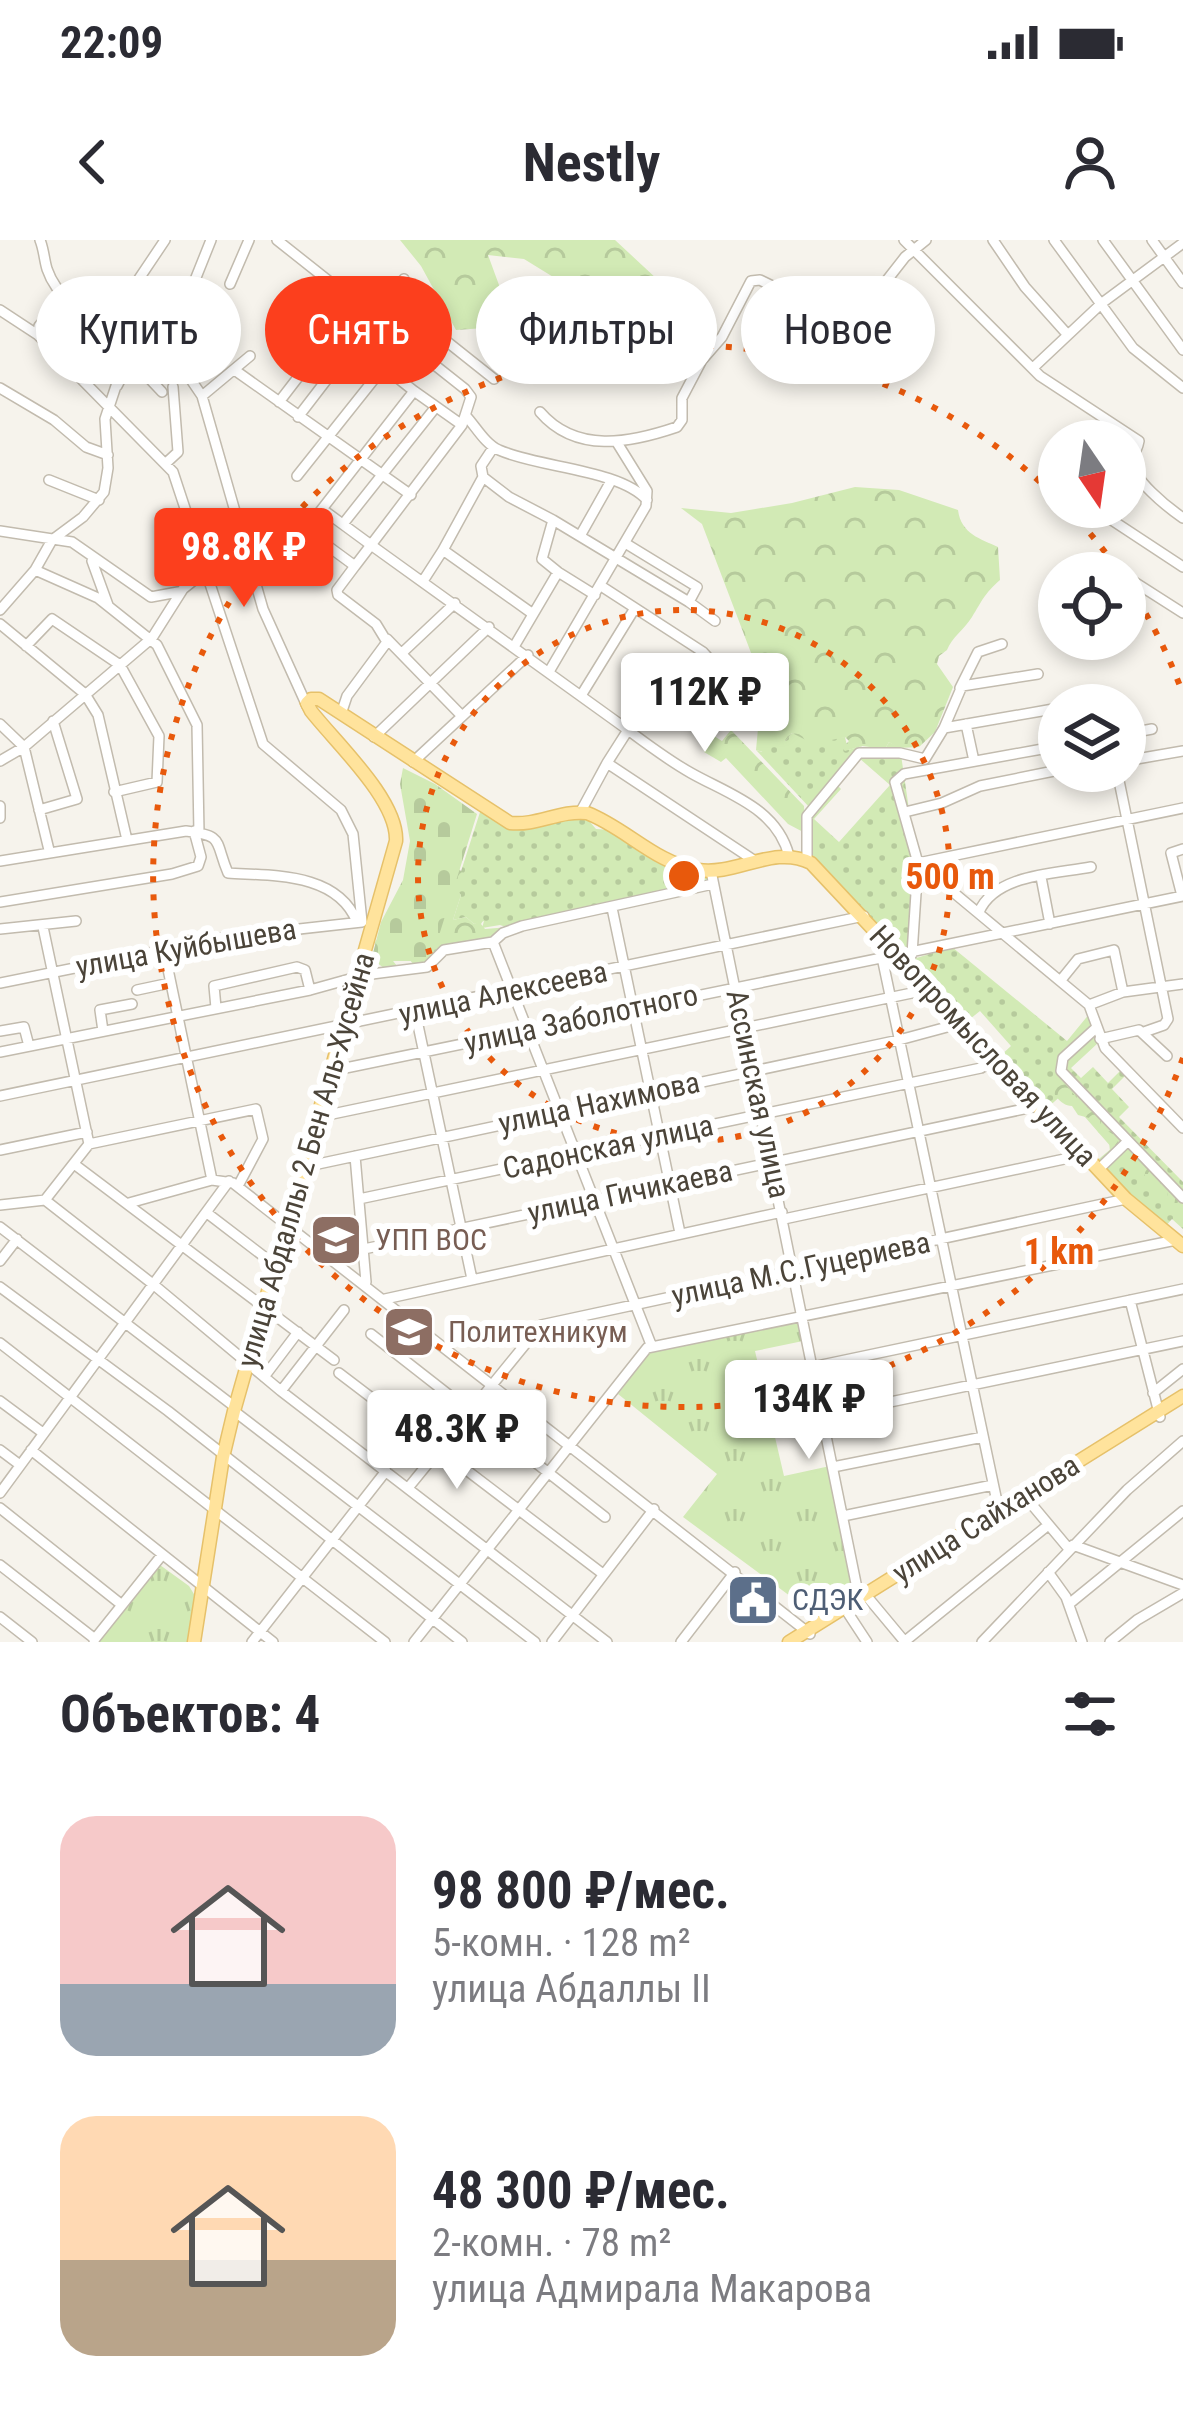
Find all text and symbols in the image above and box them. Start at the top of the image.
text: 22:09 [60,16,163,69]
icon: back [60,129,126,195]
icon: person [1057,129,1123,195]
text: Nestly [523,131,660,194]
chip: Купить [36,276,241,384]
chip: Снять [265,276,452,384]
chip: Фильтры [476,276,717,384]
chip: Новое [741,276,935,384]
north arrow [1038,420,1146,528]
map controls [1038,420,1146,792]
pin: 98.8K ₽ [133,508,355,610]
text: 98.8K ₽ [181,524,307,570]
button: locate [1038,552,1146,660]
pin: 112K ₽ [607,653,803,755]
text: 112K ₽ [648,669,762,715]
button: layers [1038,684,1146,792]
centre of rings [663,855,705,897]
text: 500 m [905,856,995,898]
street label: улица Куйбышева [73,911,299,984]
street label: Новопромысловая улица [863,918,1104,1173]
street label: улица Абдаллы 2 Бен Аль-Хусейна [229,949,382,1371]
street label: улица Алексеева [396,953,610,1032]
street label: улица Заболотного [461,977,701,1060]
street label: Ассинская улица [719,987,798,1201]
street label: улица Нахимова [495,1064,703,1141]
street label: Садонская улица [499,1107,716,1186]
street label: улица Гичикаева [524,1153,735,1230]
school or university icon: УПП ВОС [308,1212,364,1268]
place label: УПП ВОС [375,1222,487,1257]
street label: улица М.С.Гуцериева [668,1224,933,1313]
text: 1 km [1024,1231,1094,1273]
school or university icon: Политехникум [381,1304,437,1360]
place label: Политехникум [448,1314,628,1349]
pin: 134K ₽ [711,1360,907,1462]
text: 134K ₽ [752,1376,866,1422]
pin: 48.3K ₽ [346,1390,568,1492]
text: 48.3K ₽ [394,1406,520,1452]
street label: улица Сайханова [886,1447,1086,1590]
public building icon: СДЭК [725,1572,781,1628]
place label: СДЭК [792,1582,864,1617]
icon: filters [1057,1681,1123,1747]
text: Объектов: 4 [60,1685,320,1744]
text: 98 800 ₽/мес. [432,1861,730,1920]
icon: home [156,1864,300,2008]
text: 5-комн. · 128 m² [432,1920,691,1966]
text: улица Абдаллы II [432,1966,711,2012]
text: 48 300 ₽/мес. [432,2161,730,2220]
icon: home [156,2164,300,2308]
text: 2-комн. · 78 m² [432,2220,671,2266]
text: улица Адмирала Макарова [432,2266,872,2312]

